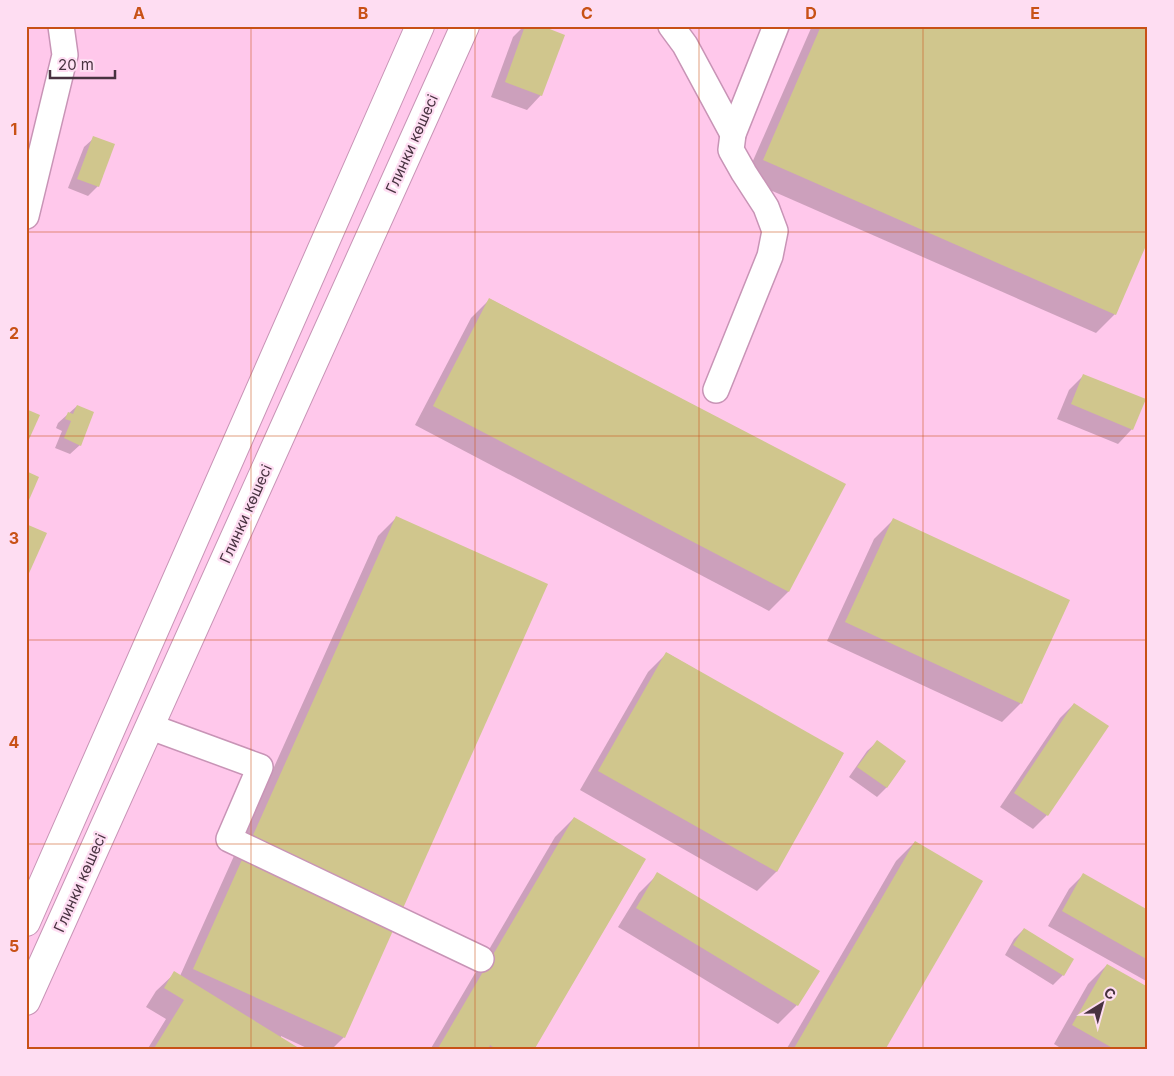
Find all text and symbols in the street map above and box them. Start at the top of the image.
text: A [133,3,145,23]
text: B [358,3,368,23]
text: C [581,3,593,23]
text: D [805,3,817,23]
text: E [1030,3,1040,23]
scale bar [50,48,115,80]
text: 20 m [58,55,94,74]
street label: Глинки көшесі [381,91,442,196]
text: 1 [11,119,17,139]
text: 2 [9,323,19,343]
street label: Глинки көшесі [215,461,276,566]
text: 3 [9,528,19,548]
text: 4 [9,732,20,752]
street label: Глинки көшесі [49,830,110,935]
text: 5 [9,936,19,956]
north arrow [1076,978,1126,1028]
text: С [1101,983,1119,1003]

